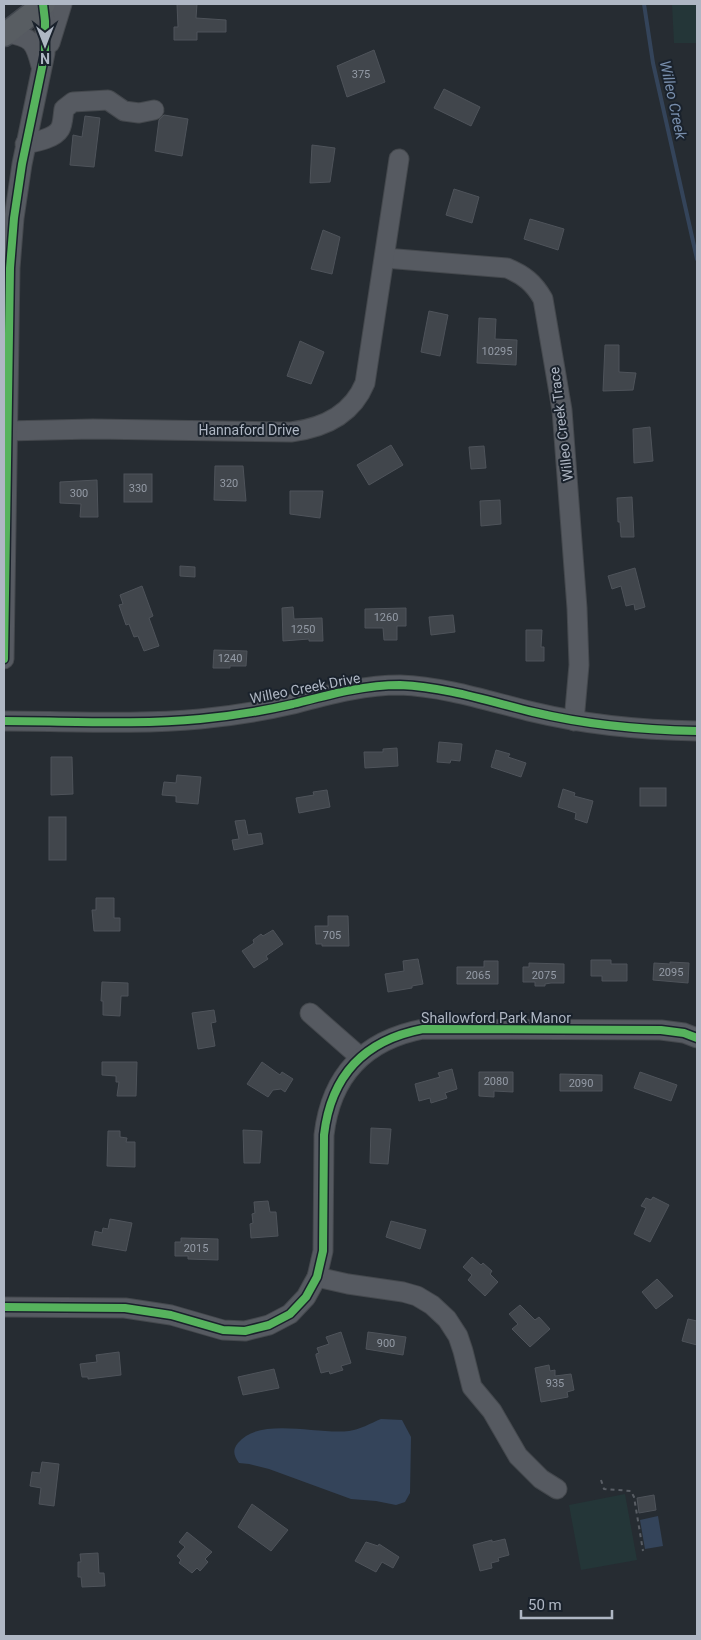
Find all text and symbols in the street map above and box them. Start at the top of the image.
north arrow [20,20,70,70]
text: N [40,50,50,66]
water label: Willeo Creek [656,59,690,142]
house number: 375 [352,68,370,81]
house number: 10295 [482,345,512,358]
street label: Willeo Creek Trace [546,366,576,482]
street label: Hannaford Drive [199,422,299,438]
house number: 320 [220,477,238,490]
house number: 330 [129,482,147,495]
house number: 300 [70,487,88,500]
house number: 1260 [374,611,398,624]
house number: 1250 [291,623,315,636]
house number: 1240 [218,652,242,665]
street label: Willeo Creek Drive [248,669,362,707]
house number: 705 [323,929,341,942]
house number: 2095 [659,966,683,979]
house number: 2065 [466,969,490,982]
house number: 2075 [532,969,556,982]
street label: Shallowford Park Manor [421,1010,571,1026]
house number: 2080 [484,1075,508,1088]
house number: 2090 [569,1077,593,1090]
house number: 2015 [184,1242,208,1255]
house number: 900 [377,1337,395,1350]
house number: 935 [546,1377,564,1390]
scale bar [521,1588,612,1620]
text: 50 m [528,1596,562,1614]

